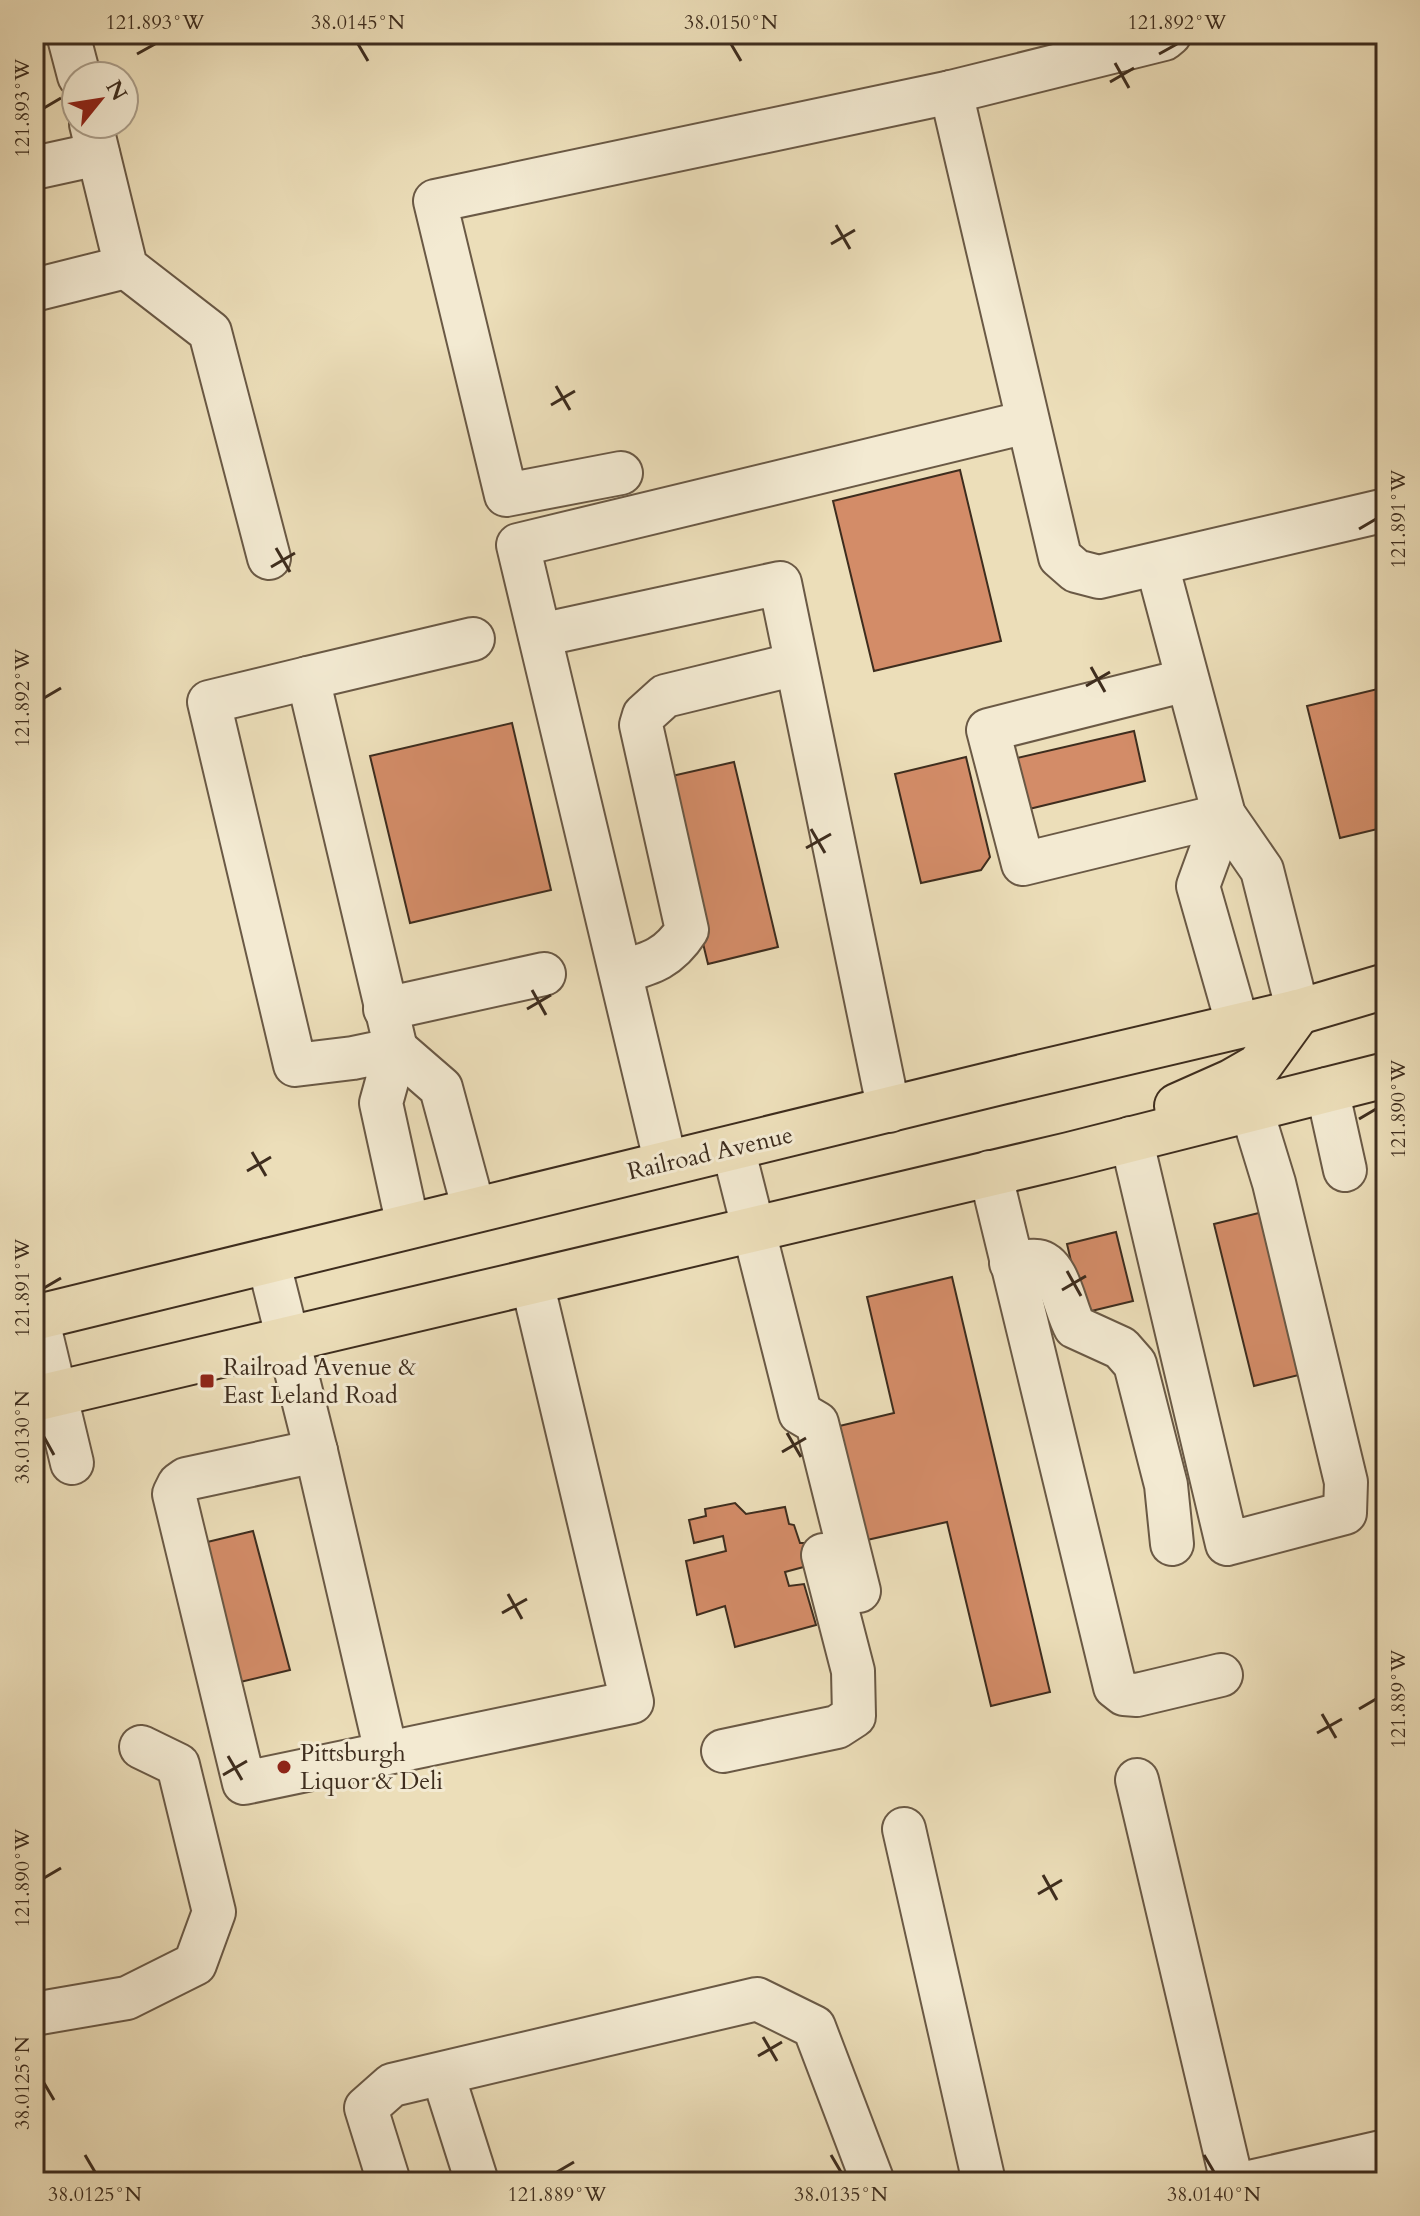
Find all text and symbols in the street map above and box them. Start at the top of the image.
text: 121.893°W [106,9,205,36]
text: 38.0145°N [311,9,405,36]
text: 38.0150°N [684,9,778,36]
text: 121.892°W [1128,9,1227,36]
text: 121.893°W [9,58,36,157]
north arrow [60,60,140,140]
text: N [99,75,134,106]
text: 121.891°W [1385,469,1412,568]
text: 121.892°W [9,648,36,747]
text: 121.890°W [1385,1059,1412,1158]
street label: Railroad Avenue [624,1118,796,1189]
text: 121.891°W [9,1238,36,1337]
place label: Railroad Avenue & East Leland Road [223,1351,416,1412]
marker: Railroad Avenue & East Leland Road [198,1372,216,1390]
text: 38.0130°N [9,1390,36,1484]
text: 121.889°W [1385,1649,1412,1748]
place label: Pittsburgh Liquor & Deli [300,1737,443,1798]
marker: Pittsburgh Liquor & Deli [275,1758,293,1776]
text: 121.890°W [9,1828,36,1927]
text: 38.0125°N [9,2036,36,2130]
text: 38.0125°N [48,2181,142,2208]
text: 121.889°W [508,2181,607,2208]
text: 38.0135°N [794,2181,888,2208]
text: 38.0140°N [1167,2181,1261,2208]

